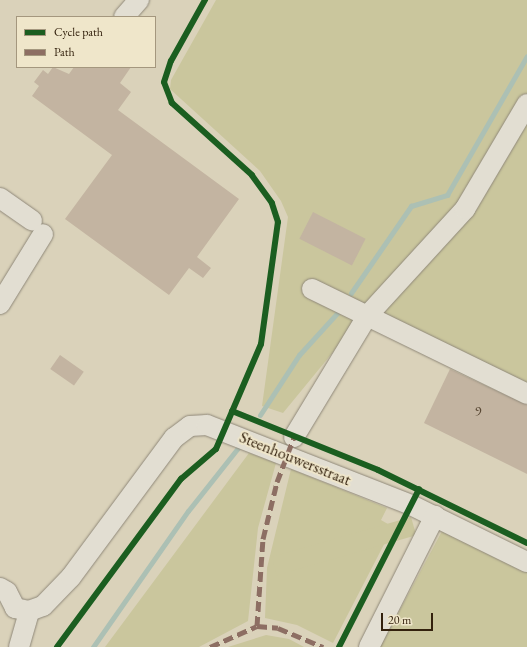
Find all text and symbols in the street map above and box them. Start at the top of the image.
legend [16,16,156,68]
text: Cycle path [54,24,103,40]
text: Path [54,44,75,60]
house number: 9 [475,403,481,419]
street label: Steenhouwersstraat [236,428,354,490]
scale bar [383,605,435,631]
text: 20 m [388,612,411,628]

